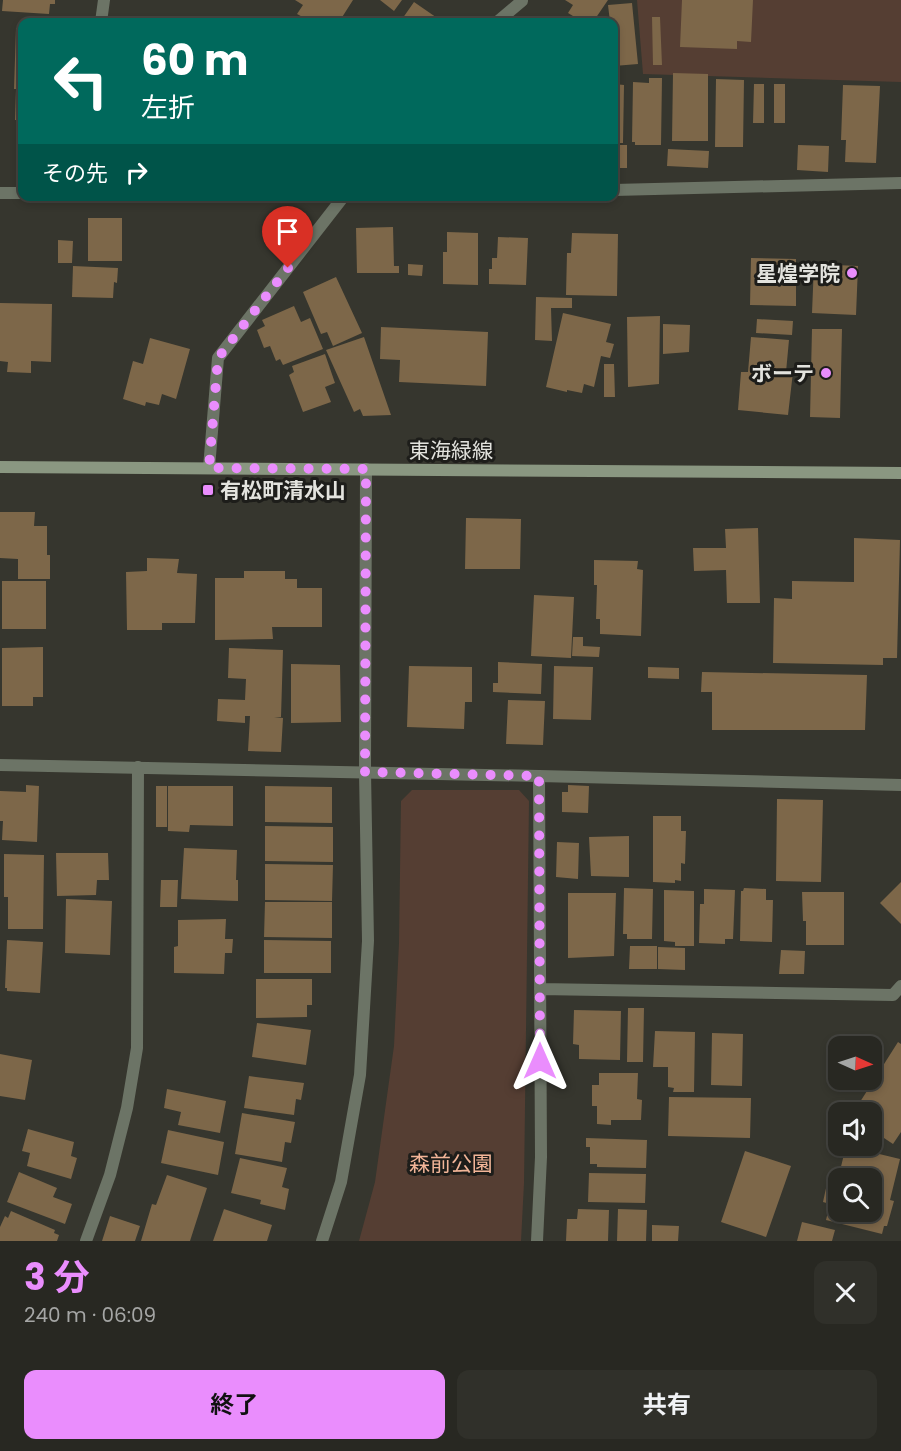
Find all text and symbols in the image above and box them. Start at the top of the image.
text: 60 m [141,31,249,90]
icon: left [42,42,120,120]
text: 左折 [141,89,195,126]
icon: right [120,156,153,189]
text: その先 [42,158,108,189]
pin [262,206,313,268]
icon: arrive [271,215,304,248]
place label: 星煌学院 [756,259,840,288]
marker: 星煌学院 [845,266,859,280]
place label: ボーテ [751,359,814,388]
marker: ボーテ [819,366,833,380]
street label: 東海緑線 [409,436,493,465]
place label: 有松町清水山 [220,476,346,505]
marker: 有松町清水山 [201,483,215,497]
position arrow [508,1029,572,1093]
north arrow [828,1036,882,1090]
map controls [828,1036,882,1222]
button: sound [828,1102,882,1156]
park label: 森前公園 [409,1149,493,1178]
button: search [828,1168,882,1222]
text: 3 分 [24,1252,89,1303]
button: close [814,1261,877,1324]
text: 240 m · 06:09 [24,1301,156,1329]
button: 終了 [24,1370,445,1439]
button: 共有 [457,1370,877,1439]

